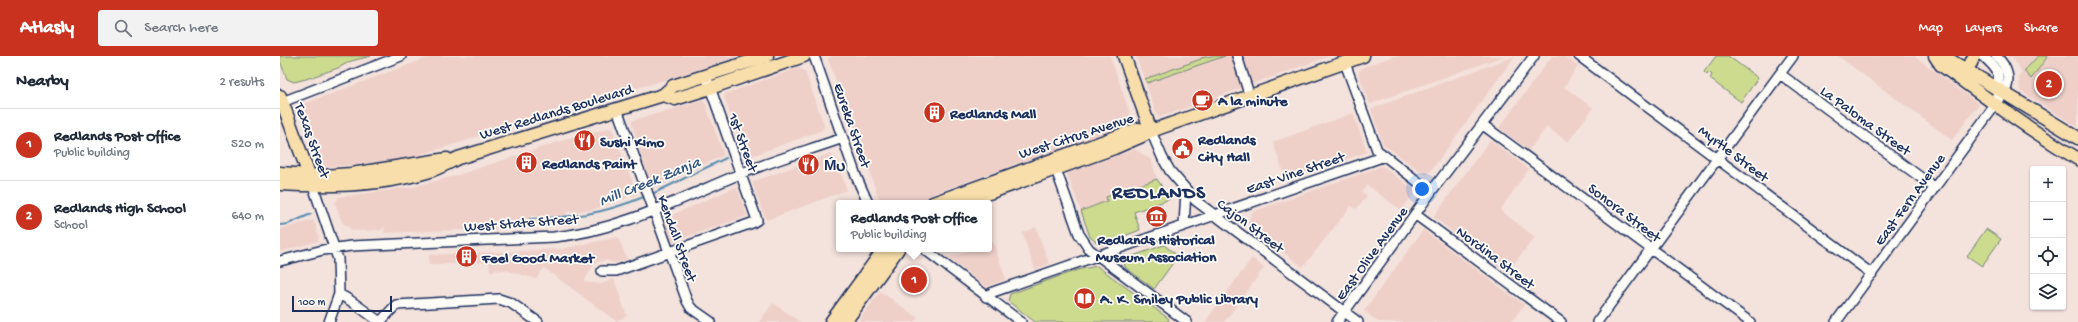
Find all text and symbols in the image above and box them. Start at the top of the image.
search box [98,10,378,46]
text: Atlasly [20,17,74,40]
icon: search [112,17,134,39]
text: Search here [144,19,218,37]
text: Map [1919,20,1943,37]
text: Layers [1965,20,2002,37]
text: Share [2024,20,2058,37]
pin: 2 [2036,69,2062,99]
text: Nearby [16,72,69,92]
text: 2 results [219,75,264,90]
street label: West Redlands Boulevard [478,81,637,145]
street label: Eureka Street [828,81,875,172]
street label: La Paloma Street [1816,83,1915,162]
cafe icon: A la minute [1189,87,1215,113]
place label: A la minute [1217,93,1289,111]
street label: Texas Street [289,100,334,183]
building icon: Redlands Mall [922,100,948,126]
place label: Redlands Mall [949,106,1037,124]
street label: 1st Street [723,110,762,176]
street label: West Citrus Avenue [1017,110,1137,164]
street label: Myrtle Street [1694,122,1773,188]
text: Redlands Post Office [54,128,181,146]
restaurant icon: Sushi Kimo [571,128,597,154]
place label: Redlands City Hall [1197,132,1257,167]
place label: Sushi Kimo [600,134,665,152]
public building icon: Redlands City Hall [1169,135,1195,161]
text: 1 [26,137,32,152]
text: 520 m [231,137,264,152]
text: Public building [54,146,130,161]
street label: East Vine Street [1244,148,1349,199]
building icon: Redlands Paint [514,150,540,176]
street label: East Fern Avenue [1871,150,1950,250]
restaurant icon: ḾU [795,152,821,178]
water label: Mill Creek Zanja [597,154,705,212]
place label: Redlands Paint [541,156,638,174]
place label: ḾU [824,157,845,176]
map controls [2030,166,2066,310]
button: + [2030,166,2066,202]
your location [1412,179,1432,199]
street label: Sonora Street [1584,180,1665,248]
district label: REDLANDS [1111,183,1206,206]
street label: Kendall Street [652,193,701,286]
street label: Cajon Street [1213,196,1288,259]
text: Redlands High School [54,200,186,218]
popup [836,200,992,252]
button: − [2030,202,2066,238]
museum icon: Redlands Historical Museum Association [1143,203,1169,229]
street label: East Olive Avenue [1333,204,1413,305]
text: 2 [26,209,32,224]
text: 640 m [232,209,264,224]
text: Redlands Post Office [851,210,977,228]
street label: West State Street [463,211,581,237]
text: School [54,218,88,233]
street label: Nordina Street [1452,223,1539,295]
text: Public building [851,228,927,243]
place label: Redlands Historical Museum Association [1096,232,1217,267]
button: locate [2030,238,2066,274]
building icon: Feel Good Market [453,244,479,270]
place label: Feel Good Market [481,250,596,268]
pin: 1 [901,265,927,295]
button: layers [2030,274,2066,310]
library icon: A. K. Smiley Public Library [1072,285,1098,311]
place label: A. K. Smiley Public Library [1099,291,1259,309]
scale bar [292,294,392,313]
text: 100 m [298,297,325,309]

